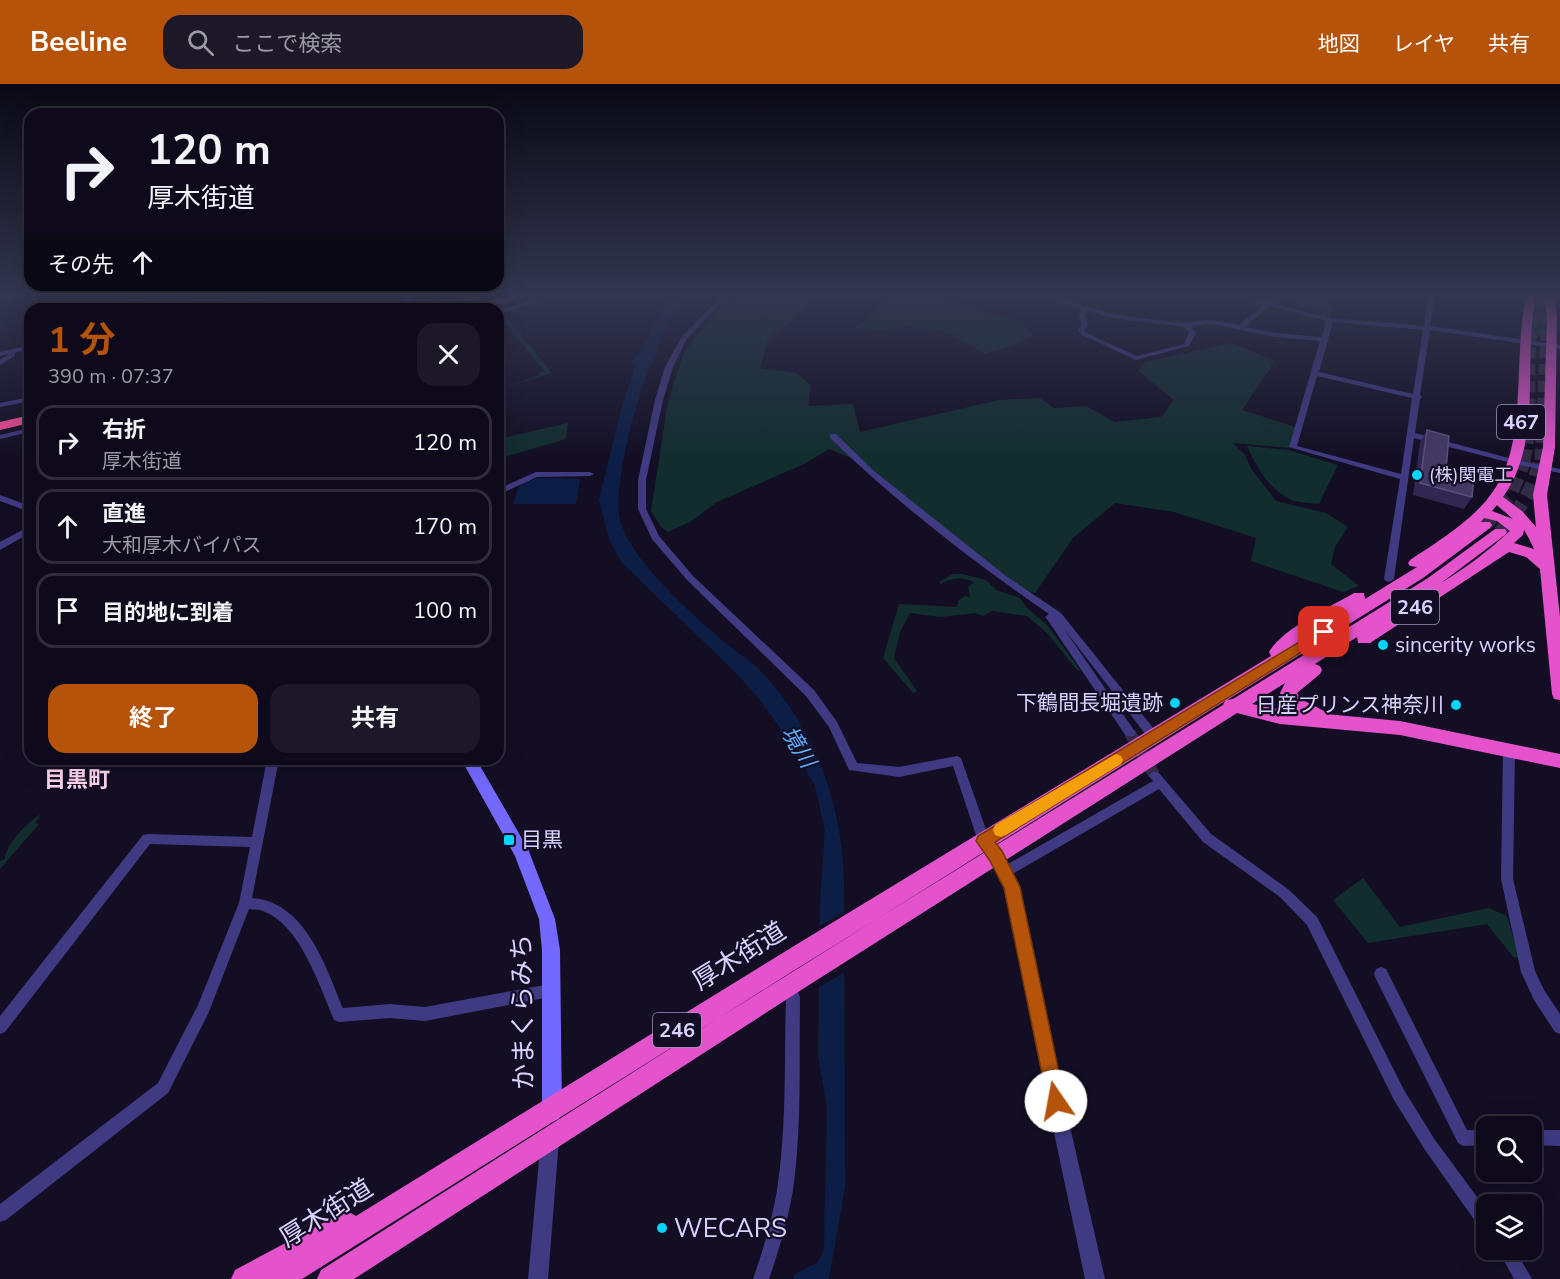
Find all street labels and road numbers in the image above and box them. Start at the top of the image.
road number: 467 [1497,405,1545,439]
road number: 246 [1391,590,1439,624]
street label: 厚木街道 [686,914,792,998]
street label: かまくらみち [504,934,542,1090]
road number: 246 [653,1013,701,1047]
street label: 厚木街道 [273,1171,379,1255]

